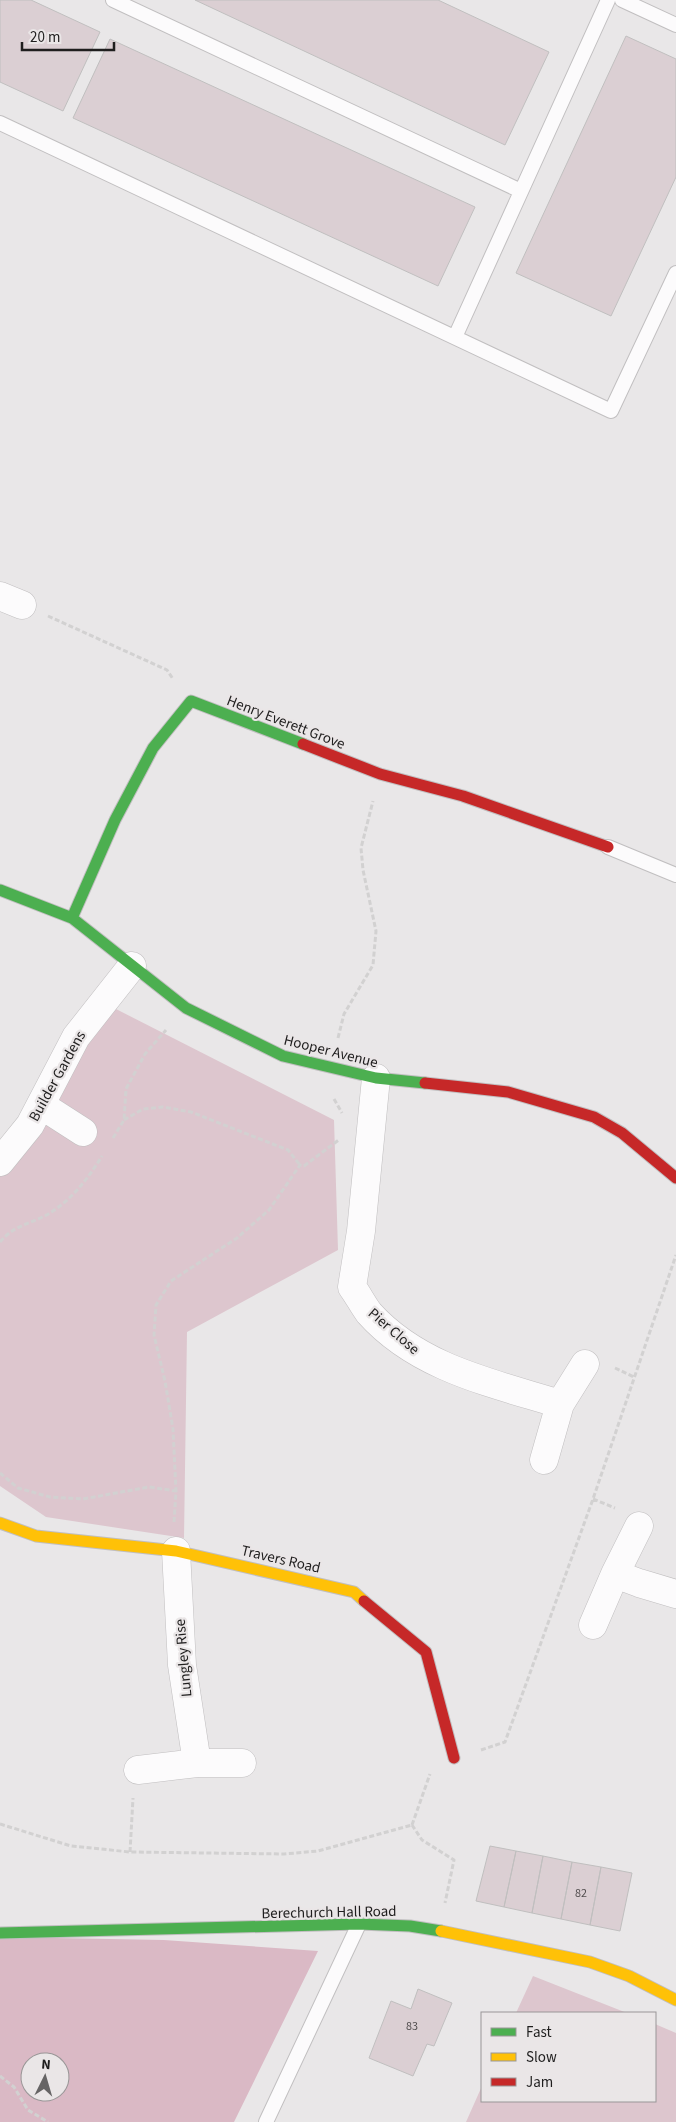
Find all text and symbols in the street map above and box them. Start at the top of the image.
scale bar [22,20,115,52]
text: 20 m [30,27,60,48]
street label: Henry Everett Grove [224,690,348,755]
street label: Builder Gardens [24,1027,91,1125]
street label: Hooper Avenue [282,1030,380,1073]
street label: Pier Close [363,1303,424,1360]
street label: Travers Road [239,1540,323,1579]
street label: Lungley Rise [170,1618,197,1698]
house number: 82 [575,1885,587,1902]
street label: Berechurch Hall Road [261,1901,397,1924]
legend [481,2012,656,2102]
house number: 83 [406,2018,418,2035]
text: Fast [526,2022,552,2043]
text: Slow [526,2047,557,2068]
north arrow [20,2052,70,2102]
text: N [41,2055,52,2075]
text: Jam [526,2072,553,2093]

